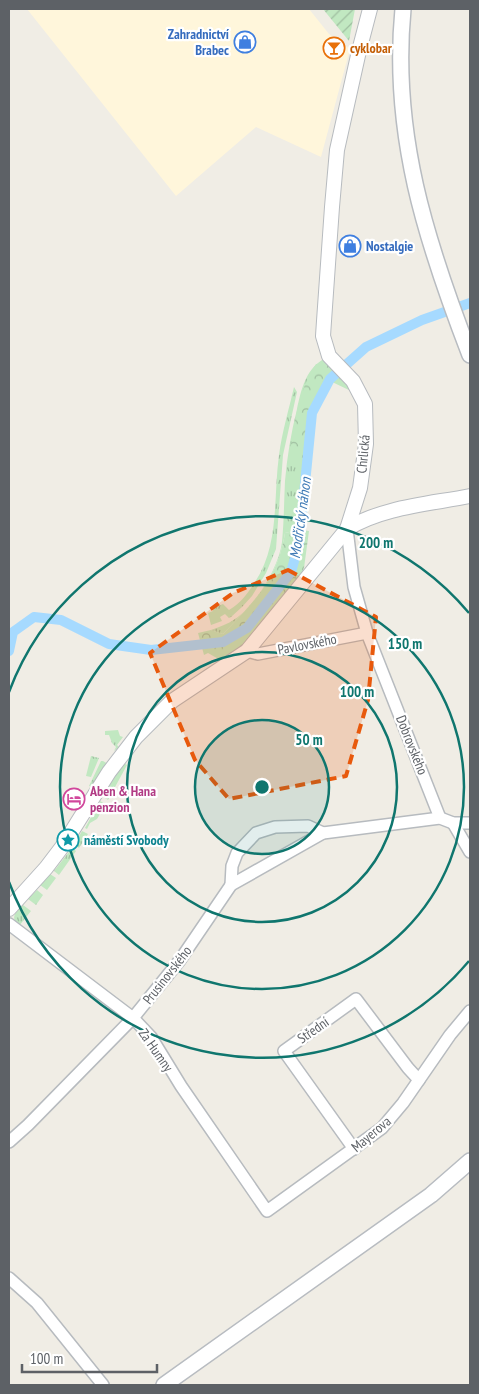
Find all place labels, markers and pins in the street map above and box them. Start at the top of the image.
place label: Zahradnictví Brabec [168,25,230,59]
shop icon: Zahradnictví Brabec [233,30,257,54]
bar icon: cyklobar [322,36,346,60]
place label: cyklobar [350,39,393,57]
shop icon: Nostalgie [338,234,362,258]
place label: Nostalgie [366,237,413,255]
centre of rings [253,778,271,796]
place label: Aben & Hana penzion [89,782,156,816]
hotel icon: Aben & Hana penzion [62,787,86,811]
place icon: náměstí Svobody [56,828,80,852]
place label: náměstí Svobody [84,831,169,849]

